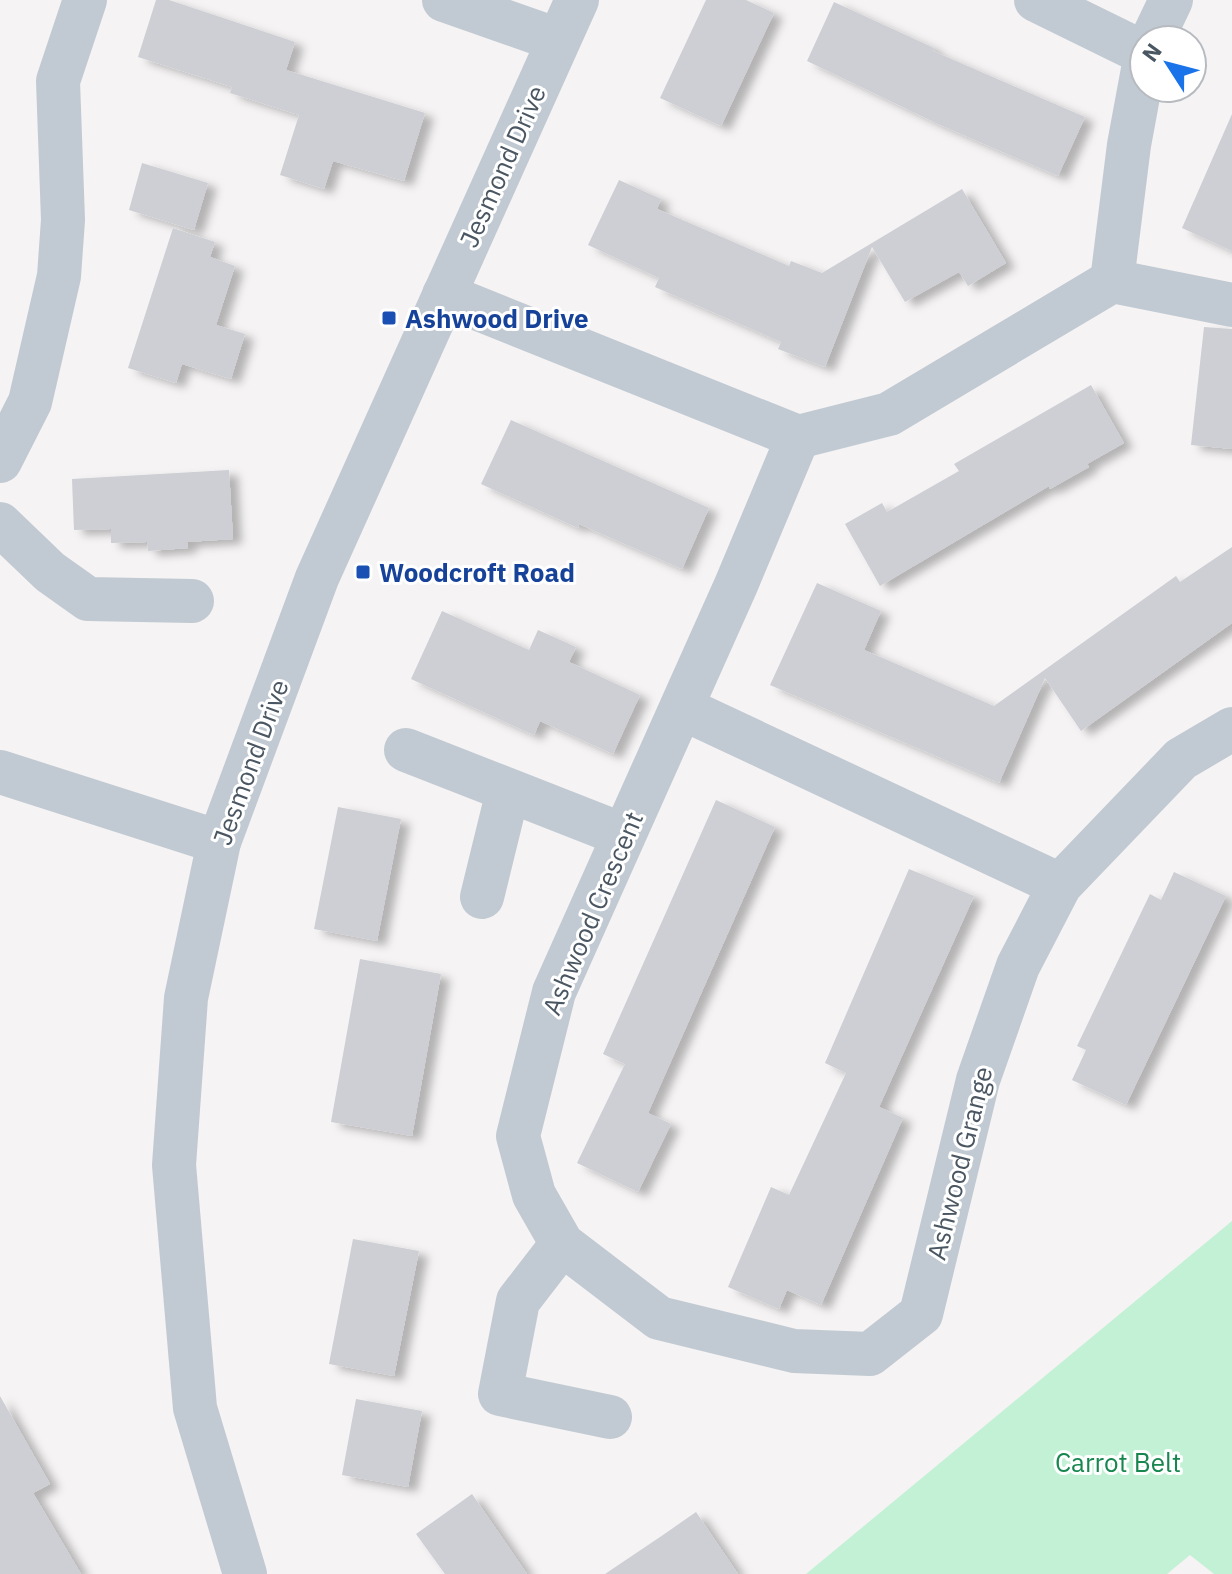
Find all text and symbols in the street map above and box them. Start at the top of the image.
north arrow [1128,24,1208,104]
text: N [1135,37,1168,67]
street label: Jesmond Drive [451,80,553,252]
place label: Ashwood Drive [405,301,589,335]
marker: Ashwood Drive [380,309,398,327]
place label: Woodcroft Road [379,555,575,589]
marker: Woodcroft Road [354,563,372,581]
street label: Jesmond Drive [204,675,296,849]
street label: Ashwood Crescent [534,806,650,1020]
street label: Ashwood Grange [919,1063,999,1263]
park label: Carrot Belt [1055,1445,1181,1479]

